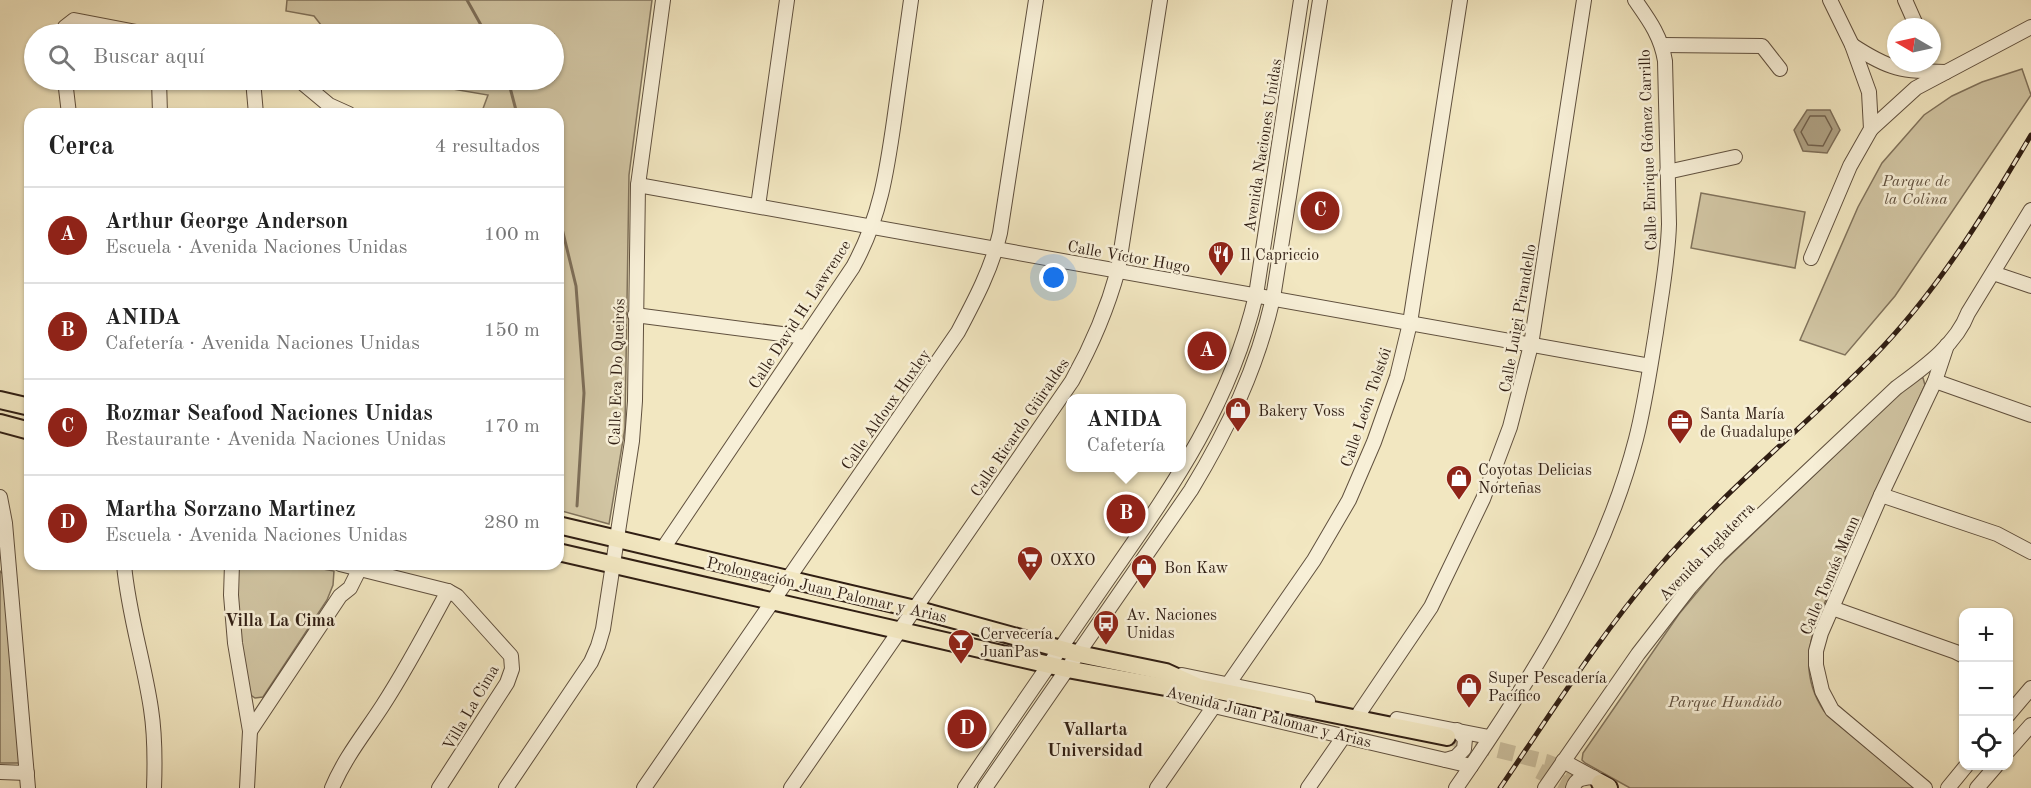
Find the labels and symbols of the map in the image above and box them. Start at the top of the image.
north arrow [1887,18,1941,72]
street label: Calle Enrique Gómez Carrillo [1637,49,1661,251]
street label: Avenida Naciones Unidas [1242,57,1286,233]
park label: Parque de la Colina [1881,174,1950,208]
pin: C [1300,188,1340,234]
street label: Calle David H. Lawrence [747,238,855,392]
street label: Calle Víctor Hugo [1066,239,1191,277]
restaurant icon: Il Capriccio [1206,239,1236,277]
street label: Calle Luigi Pirandello [1498,243,1540,394]
place label: Il Capriccio [1240,248,1319,264]
your location [1039,263,1068,292]
street label: Calle Eca Do Queirós [607,298,629,446]
pin: A [1188,328,1226,374]
street label: Calle León Tolstói [1339,346,1395,470]
street label: Calle Aldoux Huxley [839,347,934,473]
street label: Calle Ricardo Güiraldes [968,356,1073,500]
shop icon: Bakery Voss [1223,395,1253,433]
place label: Bakery Voss [1258,404,1345,420]
office icon: Santa María de Guadalupe [1665,407,1695,445]
place label: Santa María de Guadalupe [1700,407,1793,441]
shop icon: Coyotas Delicias Norteñas [1444,463,1474,501]
place label: Coyotas Delicias Norteñas [1478,463,1592,497]
pin: B [1106,492,1146,536]
street label: Avenida Inglaterra [1657,500,1758,605]
street label: Calle Tomás Mann [1798,513,1863,638]
supermarket icon: OXXO [1015,544,1045,582]
shop icon: Bon Kaw [1129,552,1159,590]
place label: OXXO [1050,553,1096,569]
street label: Prolongación Juan Palomar y Arias [705,555,948,626]
place label: Bon Kaw [1164,561,1229,577]
bus stop icon: Av. Naciones Unidas [1091,608,1121,646]
place label: Av. Naciones Unidas [1126,608,1217,642]
district label: Villa La Cima [225,612,335,630]
bar icon: Cervecería JuanPas [946,627,976,665]
place label: Cervecería JuanPas [980,627,1053,661]
street label: Villa La Cima [441,662,503,753]
shop icon: Super Pescadería Pacífico [1454,671,1484,709]
place label: Super Pescadería Pacífico [1488,671,1607,705]
street label: Avenida Juan Palomar y Arias [1164,685,1373,751]
park label: Parque Hundido [1667,695,1782,711]
pin: D [948,706,986,752]
district label: Vallarta Universidad [1047,721,1143,760]

